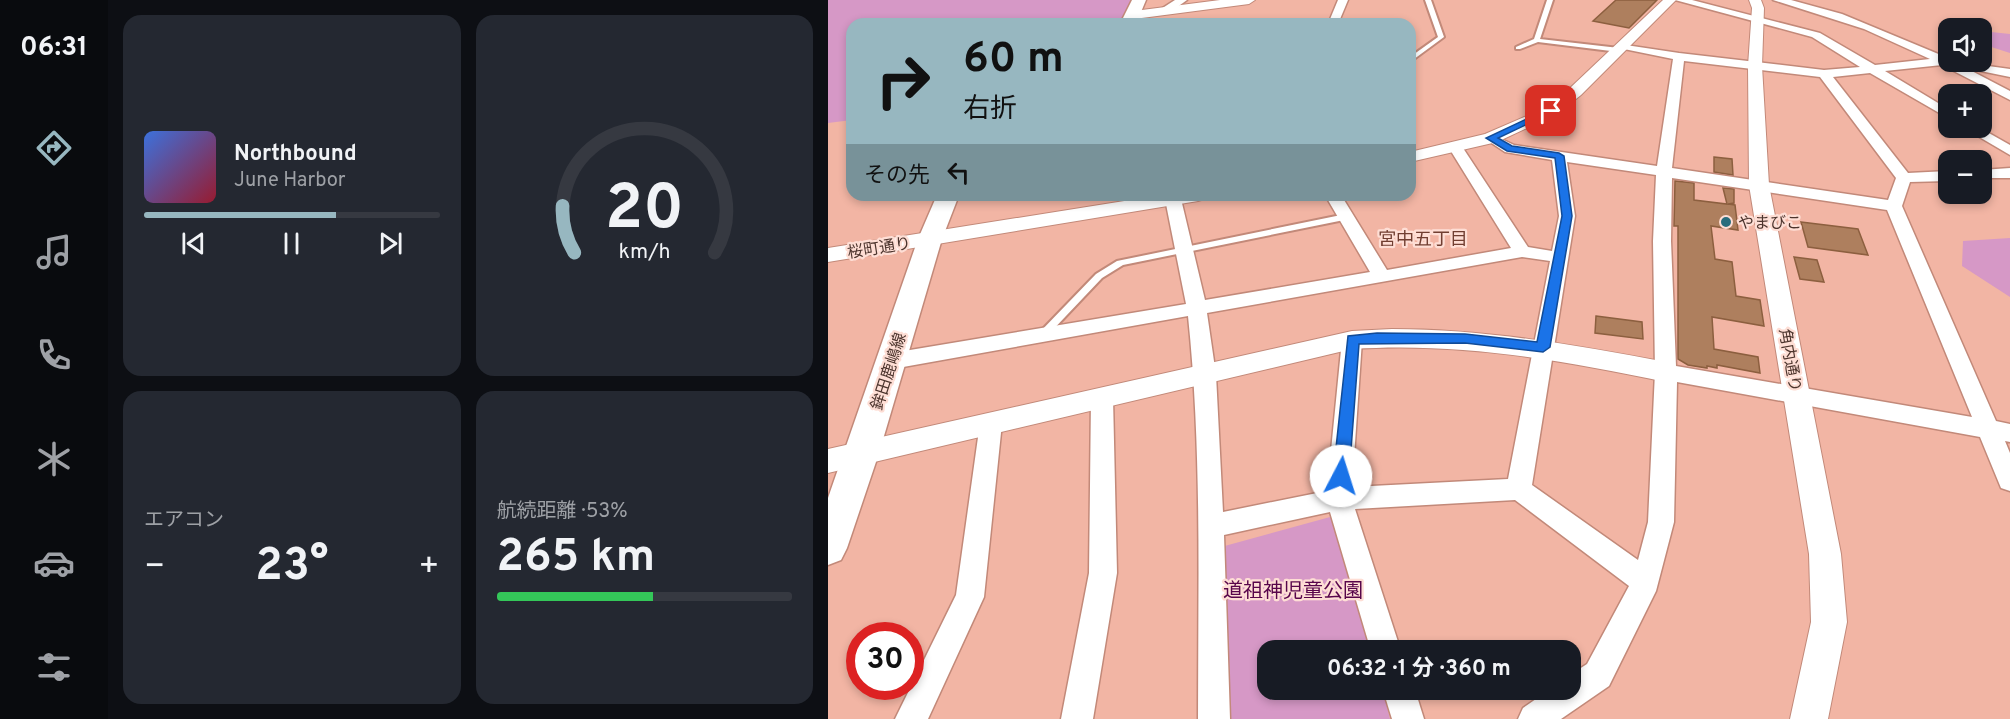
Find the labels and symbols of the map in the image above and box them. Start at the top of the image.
pin [1525,85,1576,136]
place label: やまびこ [1738,214,1802,234]
marker: やまびこ [1719,215,1733,229]
district label: 宮中五丁目 [1378,229,1468,252]
street label: 桜町通り [846,234,912,264]
street label: 角内通り [1774,327,1804,394]
street label: 鉾田鹿嶋線 [868,330,912,413]
position arrow [1309,444,1373,508]
park label: 道祖神児童公園 [1223,579,1363,605]
speed limit sign: 30 [846,622,924,700]

